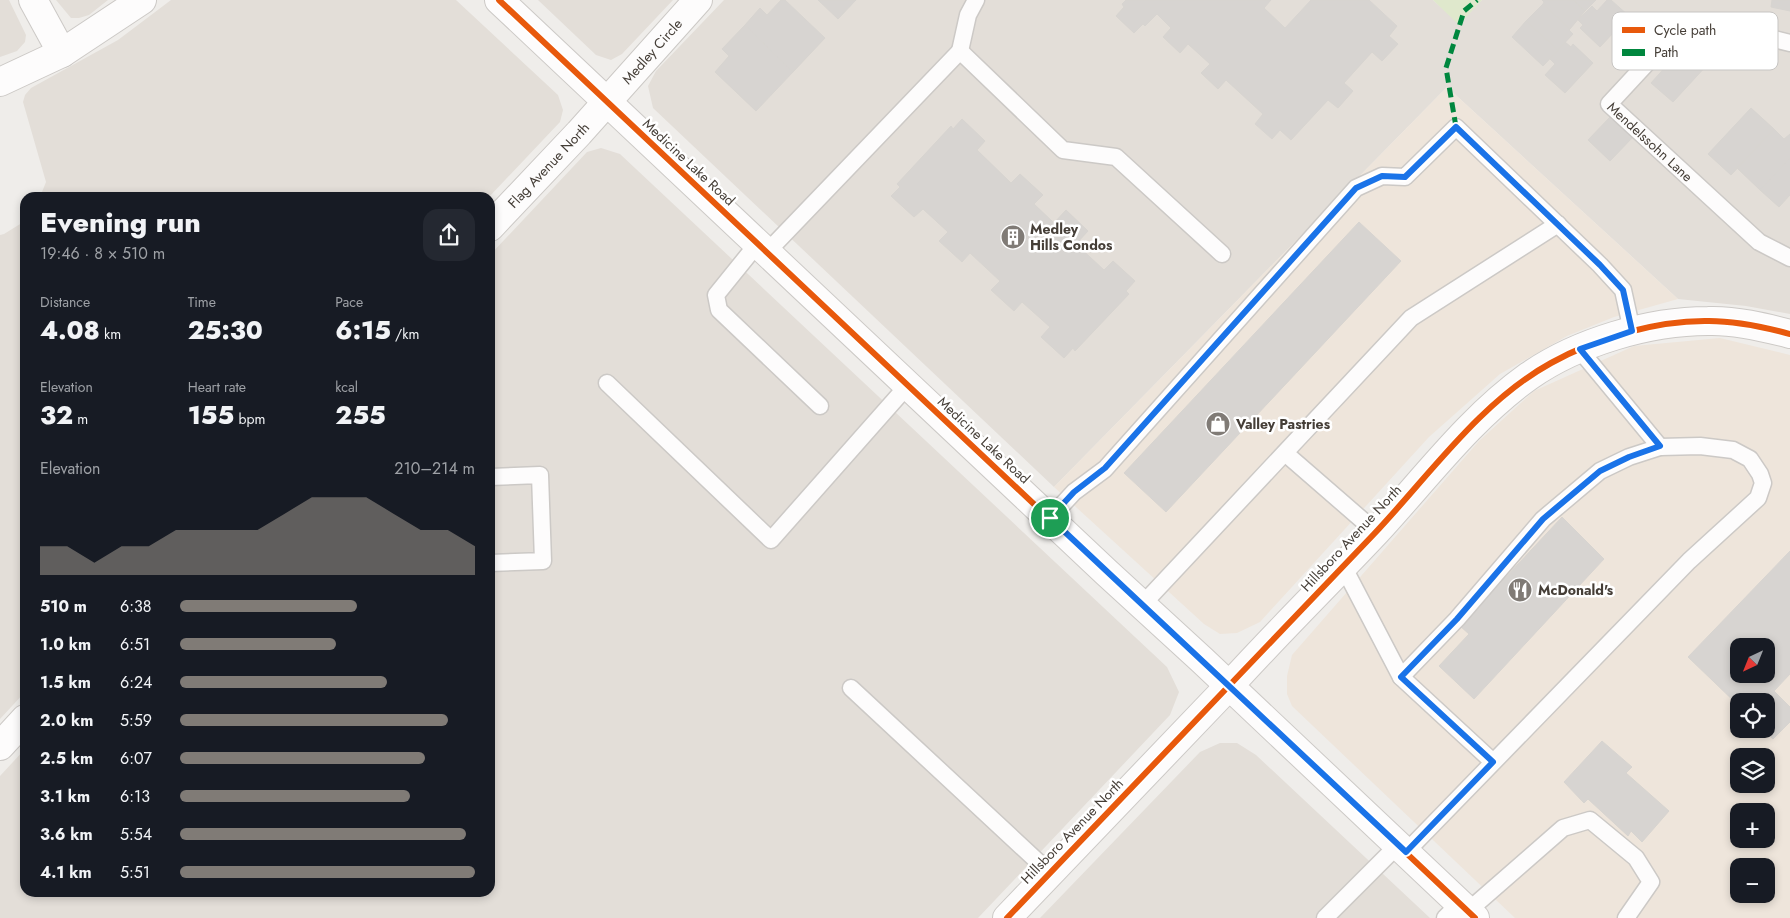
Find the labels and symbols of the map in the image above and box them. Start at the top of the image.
legend [1612,12,1778,70]
street label: Medley Circle [617,14,687,89]
text: Cycle path [1654,20,1716,40]
text: Path [1654,42,1679,62]
street label: Mendelssohn Lane [1603,97,1697,186]
street label: Medicine Lake Road [638,114,740,210]
street label: Flag Avenue North [503,118,594,212]
place label: Medley Hills Condos [1030,219,1113,255]
building icon: Medley Hills Condos [1000,224,1026,250]
street label: Medicine Lake Road [933,392,1035,488]
shop icon: Valley Pastries [1205,411,1231,437]
place label: Valley Pastries [1235,414,1331,434]
street label: Hillsboro Avenue North [1296,480,1406,596]
pin [1029,497,1071,539]
restaurant icon: McDonald's [1507,577,1533,603]
place label: McDonald's [1538,580,1614,600]
north arrow [1730,638,1775,682]
street label: Hillsboro Avenue North [1016,774,1128,888]

